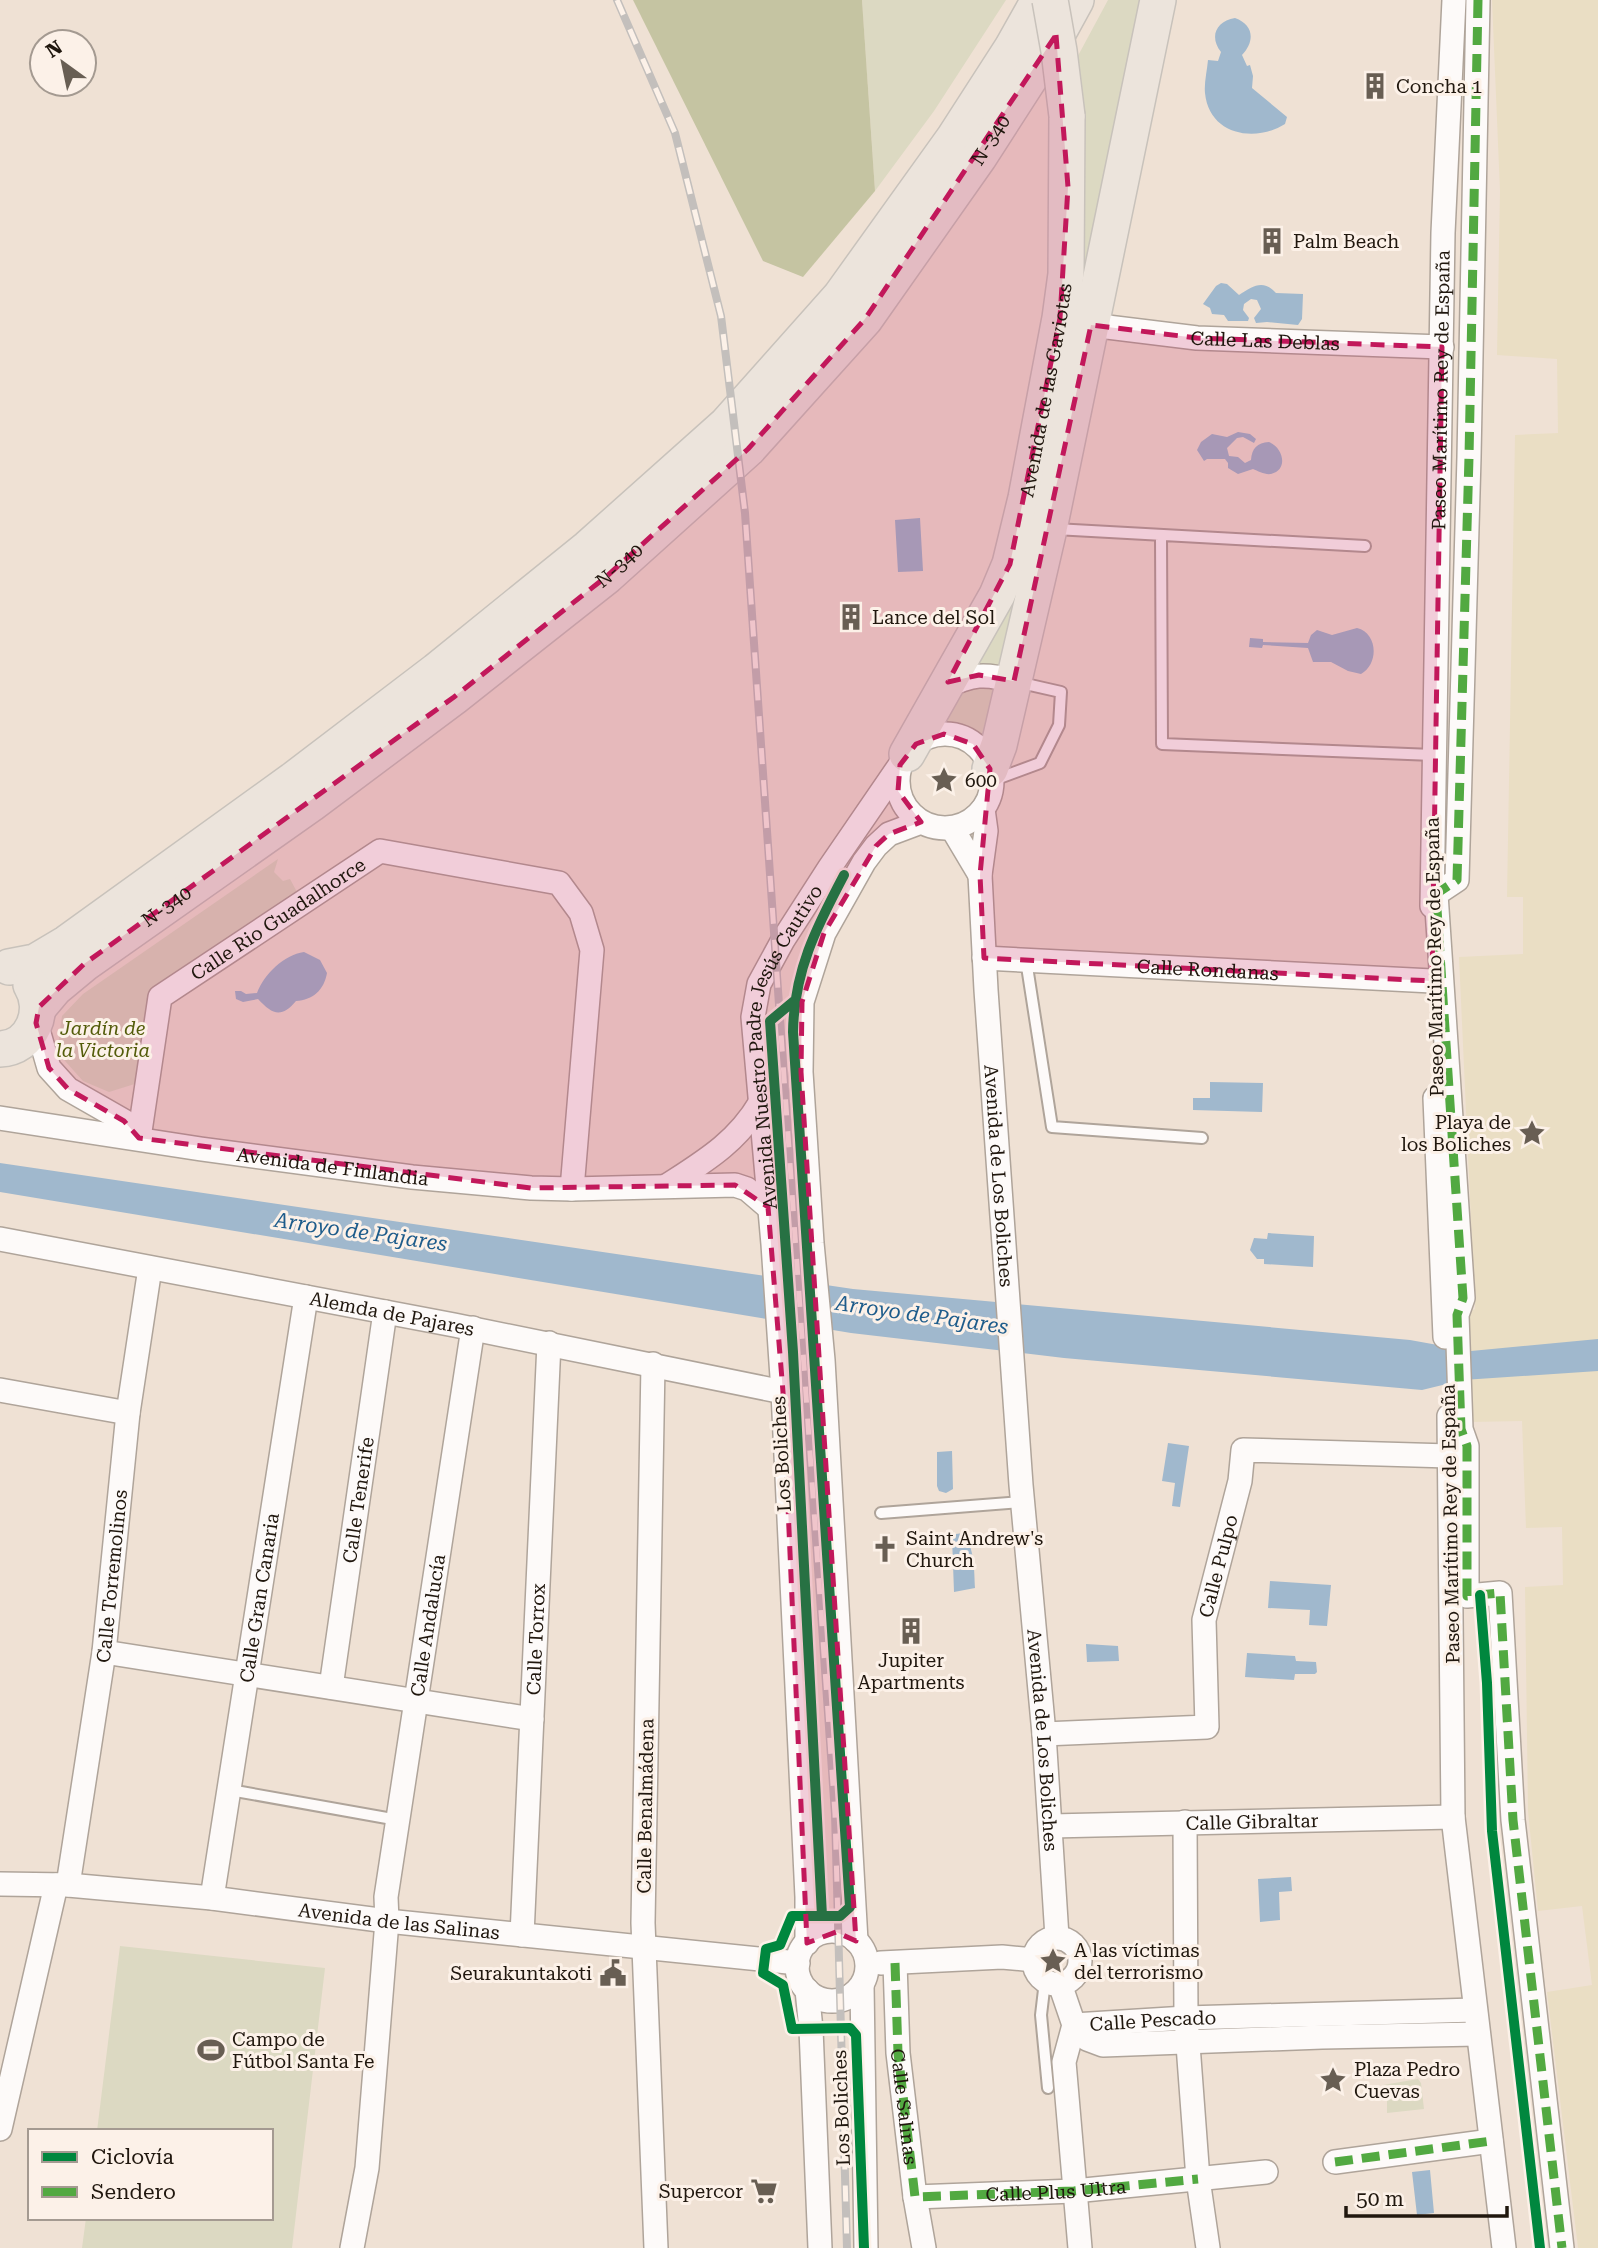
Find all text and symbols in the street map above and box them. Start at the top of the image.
north arrow [28,28,98,98]
text: N [42,35,67,63]
building icon: Concha 1 [1360,71,1390,101]
place label: Concha 1 [1396,75,1482,98]
street label: N-340 [966,111,1015,170]
building icon: Palm Beach [1257,226,1287,256]
place label: Palm Beach [1293,230,1399,253]
street label: Paseo Marítimo Rey de España [1427,249,1455,530]
street label: Avenida de las Gaviotas [1015,282,1077,499]
street label: Calle Las Deblas [1190,327,1340,355]
street label: N-340 [591,538,648,593]
building icon: Lance del Sol [836,602,866,632]
place label: Lance del Sol [872,606,995,629]
place icon: 600 [929,765,959,795]
place label: 600 [965,769,997,792]
street label: Paseo Marítimo Rey de España [1421,816,1448,1097]
street label: Calle Rio Guadalhorce [186,853,370,985]
street label: Avenida Nuestro Padre Jesús Cautivo [742,880,828,1210]
street label: N-340 [137,881,196,932]
street label: Calle Rondanas [1136,955,1279,985]
park label: Jardín de la Victoria [56,1017,150,1062]
street label: Avenida de Los Boliches [979,1064,1018,1288]
place label: Playa de los Boliches [1401,1111,1511,1156]
place icon: Playa de los Boliches [1517,1118,1547,1148]
street label: Avenida de Finlandia [235,1143,430,1191]
water label: Arroyo de Pajares [271,1208,449,1256]
street label: Alemda de Pajares [308,1287,476,1341]
water label: Arroyo de Pajares [832,1291,1010,1339]
street label: Paseo Marítimo Rey de España [1437,1383,1464,1664]
street label: Los Boliches [767,1395,796,1513]
street label: Calle Tenerife [338,1435,379,1565]
street label: Calle Torremolinos [91,1489,132,1664]
street label: Calle Gran Canaria [235,1511,284,1684]
street label: Calle Pulpo [1194,1512,1243,1620]
place label: Saint Andrew's Church [906,1527,1043,1572]
church icon: Saint Andrew's Church [870,1534,900,1564]
street label: Calle Andalucía [406,1552,450,1698]
street label: Calle Torrox [522,1583,550,1696]
building icon: Jupiter Apartments [896,1616,926,1646]
street label: Avenida de Los Boliches [1022,1628,1062,1852]
place label: Jupiter Apartments [857,1649,965,1694]
street label: Calle Benalmádena [632,1718,659,1894]
street label: Calle Gibraltar [1185,1809,1319,1835]
street label: Avenida de las Salinas [297,1898,501,1944]
place label: A las víctimas del terrorismo [1074,1939,1204,1984]
place icon: A las víctimas del terrorismo [1038,1946,1068,1976]
public building icon: Seurakuntakoti [598,1958,628,1988]
place label: Seurakuntakoti [450,1962,592,1985]
street label: Calle Pescado [1089,2006,1216,2036]
place label: Campo de Fútbol Santa Fe [232,2028,375,2073]
sports icon: Campo de Fútbol Santa Fe [196,2035,226,2065]
street label: Calle Salinas [886,2047,922,2166]
street label: Los Boliches [828,2050,855,2166]
place label: Plaza Pedro Cuevas [1354,2058,1460,2103]
place icon: Plaza Pedro Cuevas [1318,2065,1348,2095]
legend [28,2129,273,2220]
text: Ciclovía [91,2145,175,2169]
scale bar [1346,2174,1507,2218]
street label: Calle Plus Ultra [985,2175,1128,2206]
supermarket icon: Supercor [749,2176,779,2206]
text: Sendero [91,2180,176,2204]
place label: Supercor [659,2180,743,2203]
text: 50 m [1356,2187,1404,2211]

